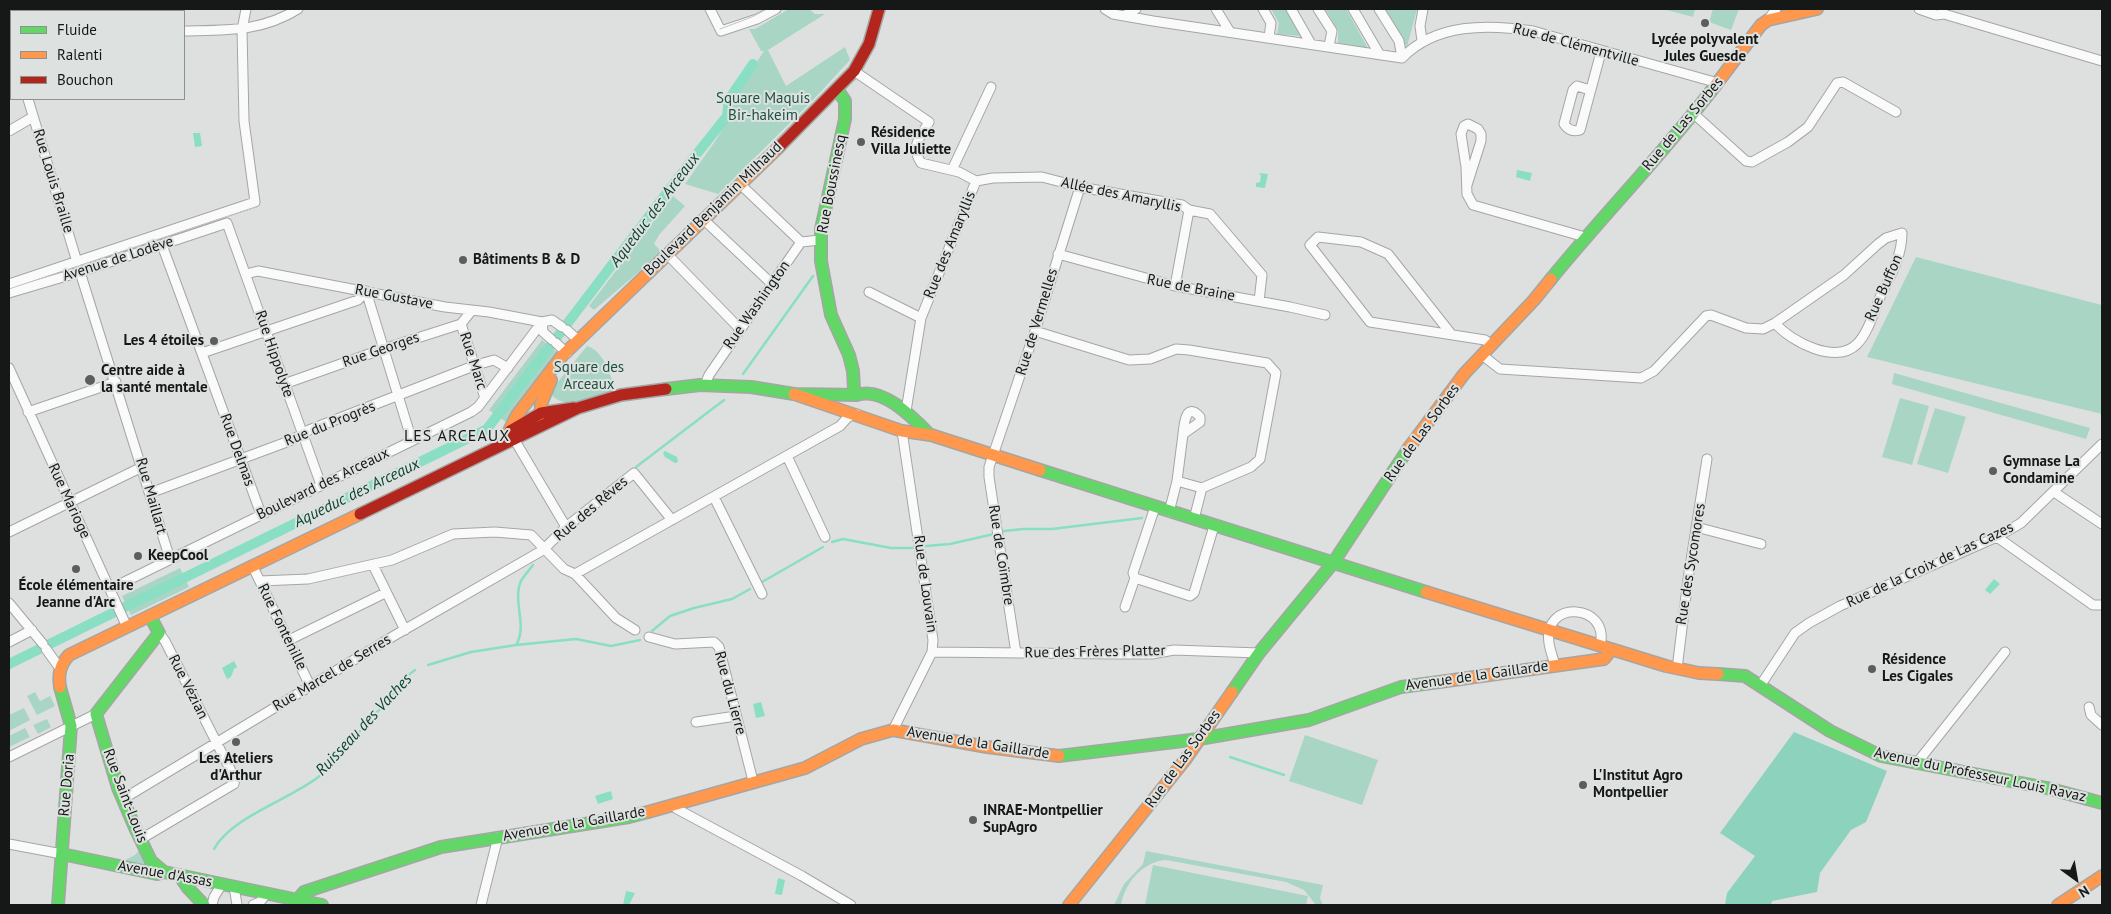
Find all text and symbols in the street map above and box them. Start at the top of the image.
legend [10,10,185,100]
marker: Lycée polyvalent Jules Guesde [1699,17,1711,29]
text: Fluide [57,20,97,39]
street label: Rue de Clémentville [1511,20,1641,70]
place label: Lycée polyvalent Jules Guesde [1651,31,1759,66]
text: Ralenti [57,45,103,64]
text: Bouchon [57,70,113,89]
street label: Rue de Las Sorbes [1639,74,1727,174]
park label: Square Maquis Bir-hakeim [716,90,810,125]
place label: Résidence Villa Juliette [871,124,951,159]
street label: Rue Louis Braille [29,127,77,235]
street label: Rue Boussinesq [814,133,850,235]
marker: Résidence Villa Juliette [855,136,867,148]
street label: Boulevard Benjamin Milhaud [640,138,786,280]
water label: Aqueduc des Arceaux [606,149,704,271]
street label: Allée des Amaryllis [1059,173,1183,217]
street label: Rue des Amaryllis [920,189,980,301]
street label: Avenue de Lodève [60,233,176,285]
place label: Bâtiments B & D [473,251,580,269]
street label: Rue Buffon [1861,252,1907,324]
marker: Bâtiments B & D [457,254,469,266]
street label: Rue Washington [720,257,794,353]
street label: Rue de Vermelles [1012,266,1062,378]
street label: Rue de Braine [1145,271,1237,305]
street label: Rue Gustave [353,281,435,313]
street label: Rue Hippolyte [251,308,297,400]
street label: Rue Georges [340,328,422,372]
street label: Rue Marc [455,330,491,392]
place label: Les 4 étoiles [124,332,204,350]
marker: Les 4 étoiles [208,335,220,347]
park label: Square des Arceaux [554,359,624,394]
place label: Centre aide à la santé mentale [101,362,208,397]
marker: Centre aide à la santé mentale [83,373,97,387]
street label: Rue de Las Sorbes [1380,381,1464,485]
street label: Rue du Progrès [282,398,378,450]
street label: Rue Delmas [216,411,258,489]
district label: LES ARCEAUX [403,426,511,446]
street label: Boulevard des Arceaux [254,444,392,524]
place label: Gymnase La Condamine [2003,453,2080,488]
water label: Aqueduc des Arceaux [291,454,423,532]
street label: Rue Maillart [132,456,170,536]
street label: Rue Marioge [44,461,94,541]
marker: Gymnase La Condamine [1987,465,1999,477]
street label: Rue des Rêves [550,473,632,545]
street label: Rue des Sycomores [1672,502,1710,626]
street label: Rue de Coïmbre [984,504,1018,606]
street label: Rue de la Croix de Las Cazes [1844,518,2016,612]
street label: Rue de Louvain [909,534,941,634]
place label: KeepCool [148,547,208,565]
marker: KeepCool [132,550,144,562]
marker: École élémentaire Jeanne d'Arc [70,563,82,575]
place label: École élémentaire Jeanne d'Arc [18,577,134,612]
street label: Rue Fontenille [253,581,311,673]
street label: Rue Marcel de Serres [270,631,394,715]
street label: Rue des Frères Platter [1024,642,1166,662]
street label: Rue du Lierre [710,649,750,737]
place label: Résidence Les Cigales [1882,651,1953,686]
street label: Rue Vézian [164,652,212,722]
street label: Avenue de la Gaillarde [1404,657,1550,695]
marker: Résidence Les Cigales [1866,663,1878,675]
water label: Ruisseau des Vaches [312,670,416,780]
street label: Rue de Las Sorbes [1141,707,1225,811]
street label: Avenue de la Gaillarde [905,723,1051,763]
marker: Les Ateliers d'Arthur [230,736,242,748]
street label: Avenue du Professeur Louis Ravaz [1872,744,2088,806]
street label: Rue Saint-Louis [99,746,151,846]
place label: Les Ateliers d'Arthur [199,750,273,785]
street label: Rue Doria [55,753,79,817]
place label: L'Institut Agro Montpellier [1593,767,1683,802]
marker: L'Institut Agro Montpellier [1577,779,1589,791]
place label: INRAE-Montpellier SupAgro [983,802,1103,837]
street label: Avenue de la Gaillarde [502,803,646,845]
marker: INRAE-Montpellier SupAgro [967,814,979,826]
north arrow [2051,854,2101,904]
street label: Avenue d'Assas [116,857,214,891]
text: N [2075,882,2093,902]

